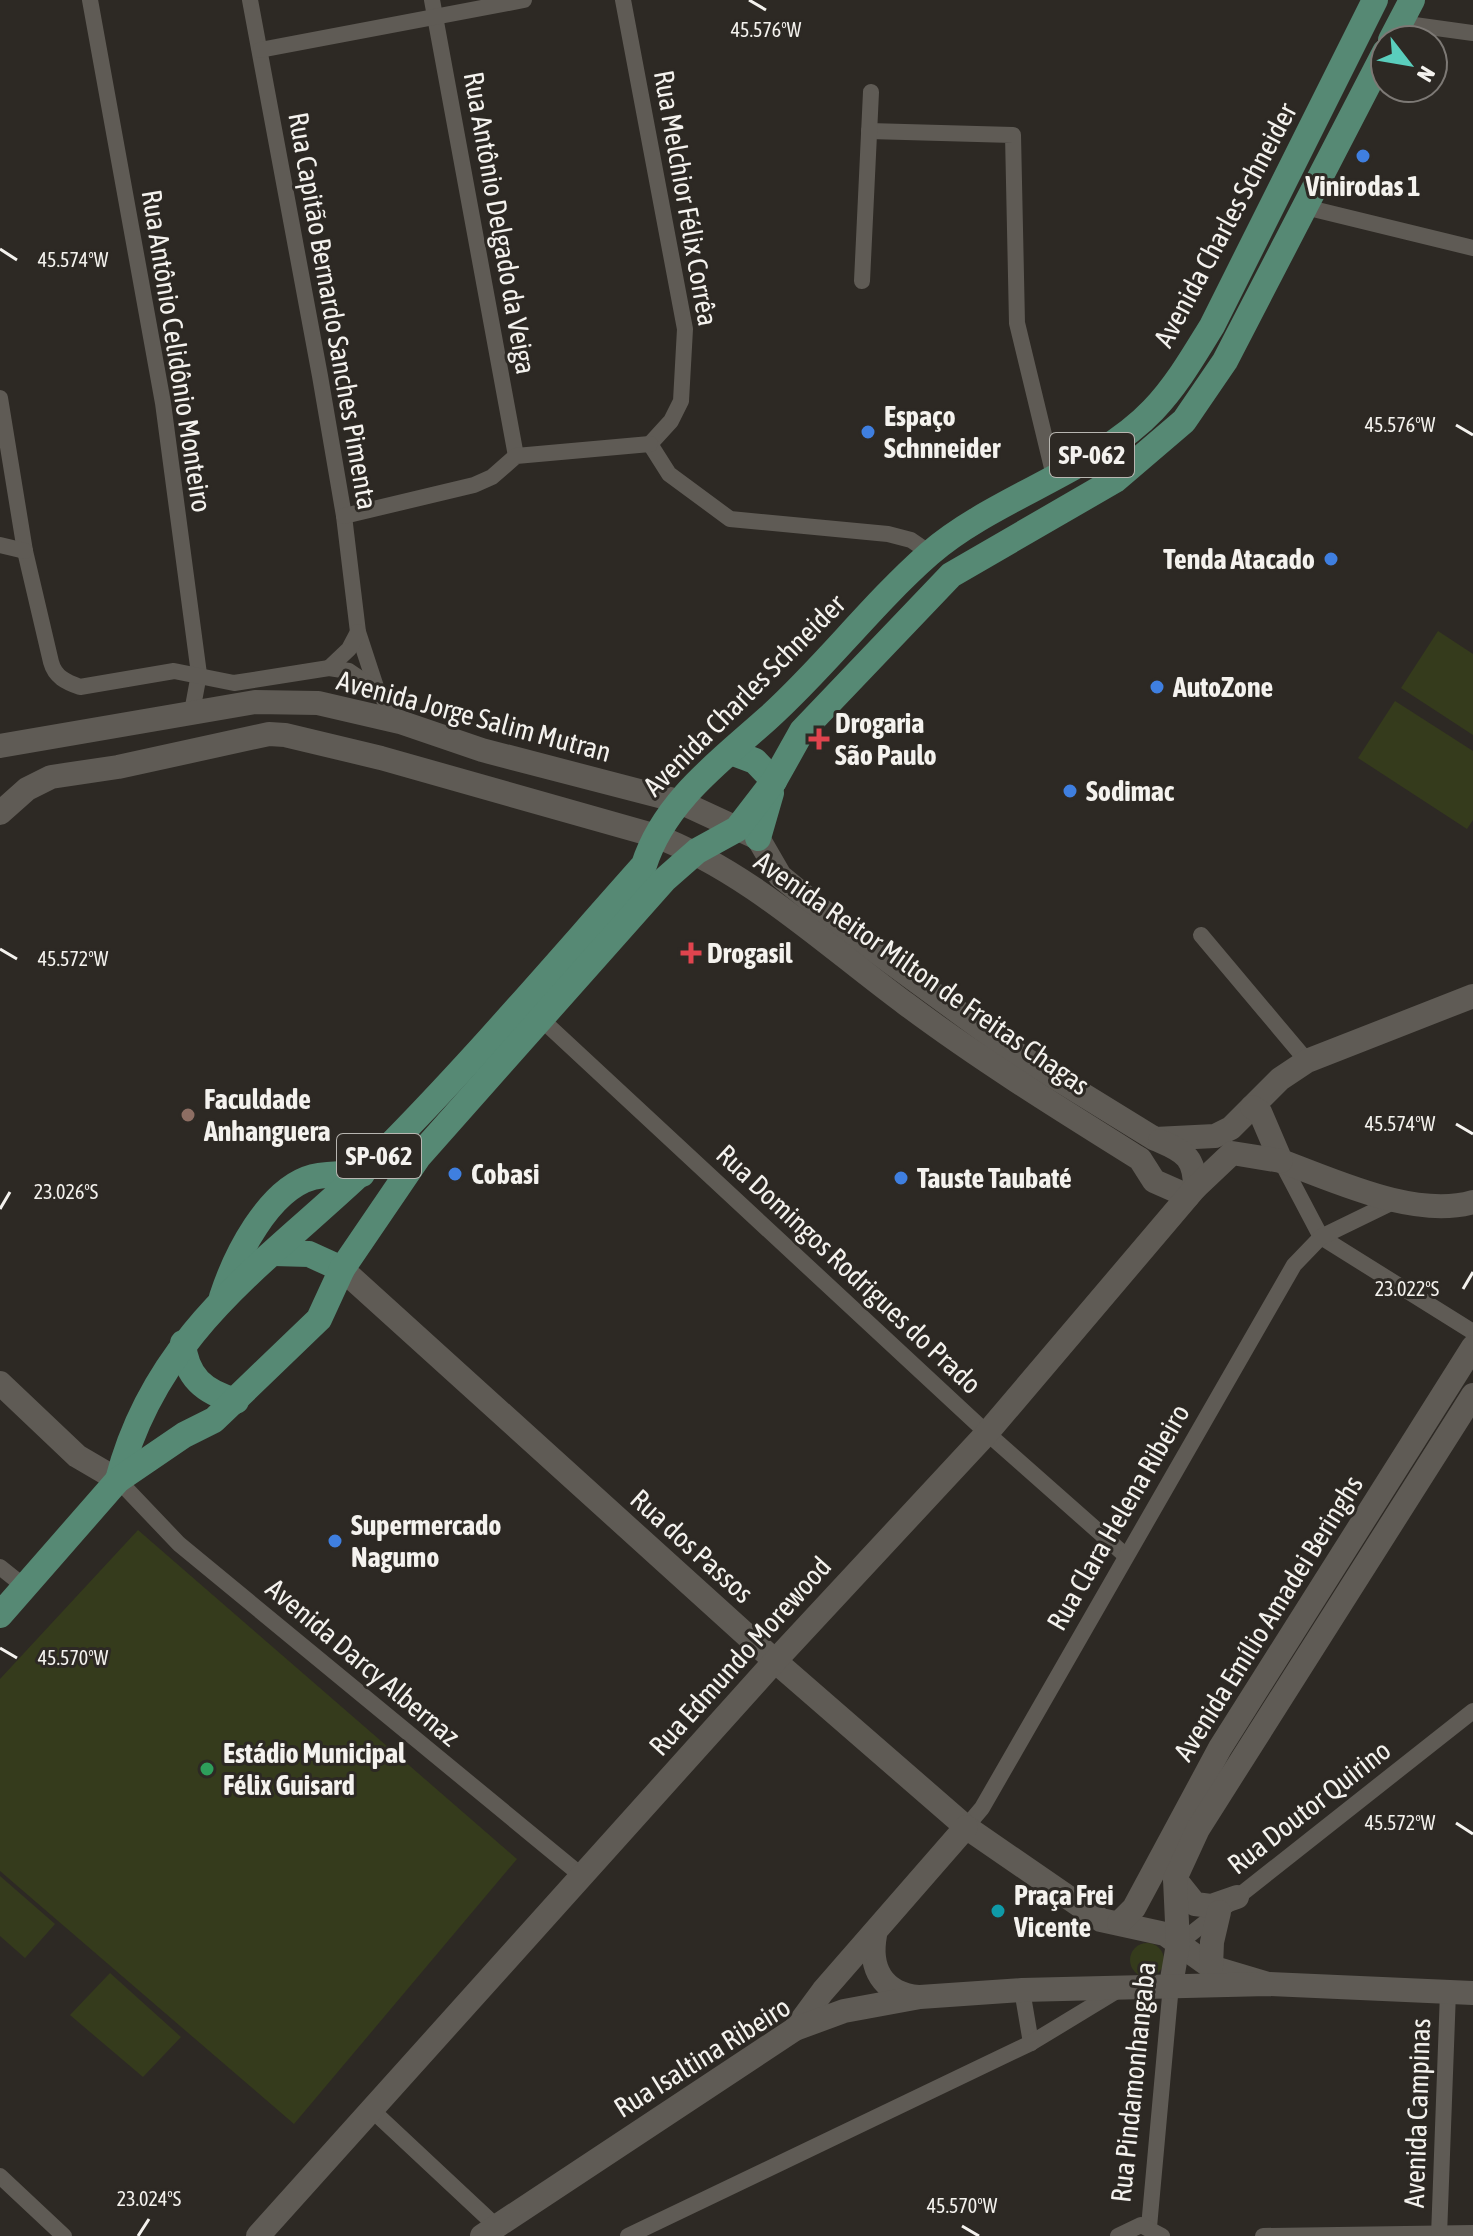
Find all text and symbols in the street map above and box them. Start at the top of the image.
text: 45.576°W [731,18,802,41]
north arrow [1369,24,1449,104]
text: N [1412,62,1441,87]
street label: Rua Melchior Félix Corrêa [648,68,724,328]
street label: Rua Antônio Delgado da Veiga [458,69,542,377]
street label: Avenida Charles Schneider [1147,97,1303,352]
street label: Rua Capitão Bernardo Sanches Pimenta [282,110,384,512]
marker: Vinirodas 1 [1354,147,1372,165]
place label: Vinirodas 1 [1305,170,1420,202]
street label: Rua Antônio Celidônio Monteiro [136,187,218,515]
text: 45.574°W [38,248,109,271]
place label: Espaço Schnneider [884,400,1001,464]
text: 45.576°W [1365,413,1436,436]
marker: Espaço Schnneider [859,423,877,441]
road number: SP-062 [1050,433,1134,477]
place label: Tenda Atacado [1163,543,1315,575]
marker: Tenda Atacado [1322,550,1340,568]
street label: Avenida Charles Schneider [637,587,852,802]
street label: Avenida Jorge Salim Mutran [333,664,615,768]
place label: AutoZone [1172,671,1273,703]
marker: AutoZone [1148,678,1166,696]
place label: Drogaria São Paulo [835,707,937,771]
marker: Drogaria São Paulo [810,730,828,748]
place label: Sodimac [1086,775,1175,807]
marker: Sodimac [1061,782,1079,800]
street label: Avenida Reitor Milton de Freitas Chagas [748,845,1096,1101]
place label: Drogasil [707,937,793,969]
marker: Drogasil [682,944,700,962]
text: 45.572°W [38,947,109,970]
place label: Faculdade Anhanguera [203,1083,330,1147]
marker: Faculdade Anhanguera [179,1106,197,1124]
text: 45.574°W [1365,1112,1436,1135]
road number: SP-062 [337,1134,421,1178]
street label: Rua Domingos Rodrigues do Prado [710,1138,988,1400]
place label: Cobasi [471,1158,539,1190]
place label: Tauste Taubaté [917,1162,1072,1194]
marker: Cobasi [446,1165,464,1183]
marker: Tauste Taubaté [892,1169,910,1187]
text: 23.026°S [34,1180,98,1203]
text: 23.022°S [1375,1277,1439,1300]
street label: Rua Clara Helena Ribeiro [1040,1398,1196,1636]
street label: Avenida Emílio Amadei Beringhs [1167,1470,1369,1766]
street label: Rua dos Passos [624,1483,760,1609]
place label: Supermercado Nagumo [351,1509,501,1573]
marker: Supermercado Nagumo [326,1532,344,1550]
street label: Rua Edmundo Morewood [643,1550,837,1762]
street label: Avenida Darcy Albernaz [260,1572,466,1752]
text: 45.570°W [38,1646,109,1669]
street label: Rua Doutor Quirino [1221,1734,1397,1880]
place label: Estádio Municipal Félix Guisard [223,1737,406,1801]
marker: Estádio Municipal Félix Guisard [198,1760,216,1778]
text: 45.572°W [1365,1811,1436,1834]
place label: Praça Frei Vicente [1013,1879,1114,1943]
marker: Praça Frei Vicente [989,1902,1007,1920]
street label: Rua Pindamonhangaba [1104,1960,1162,2204]
street label: Rua Isaltina Ribeiro [608,1990,796,2124]
street label: Avenida Campinas [1398,2018,1436,2208]
text: 23.024°S [117,2187,181,2210]
text: 45.570°W [927,2194,998,2217]

